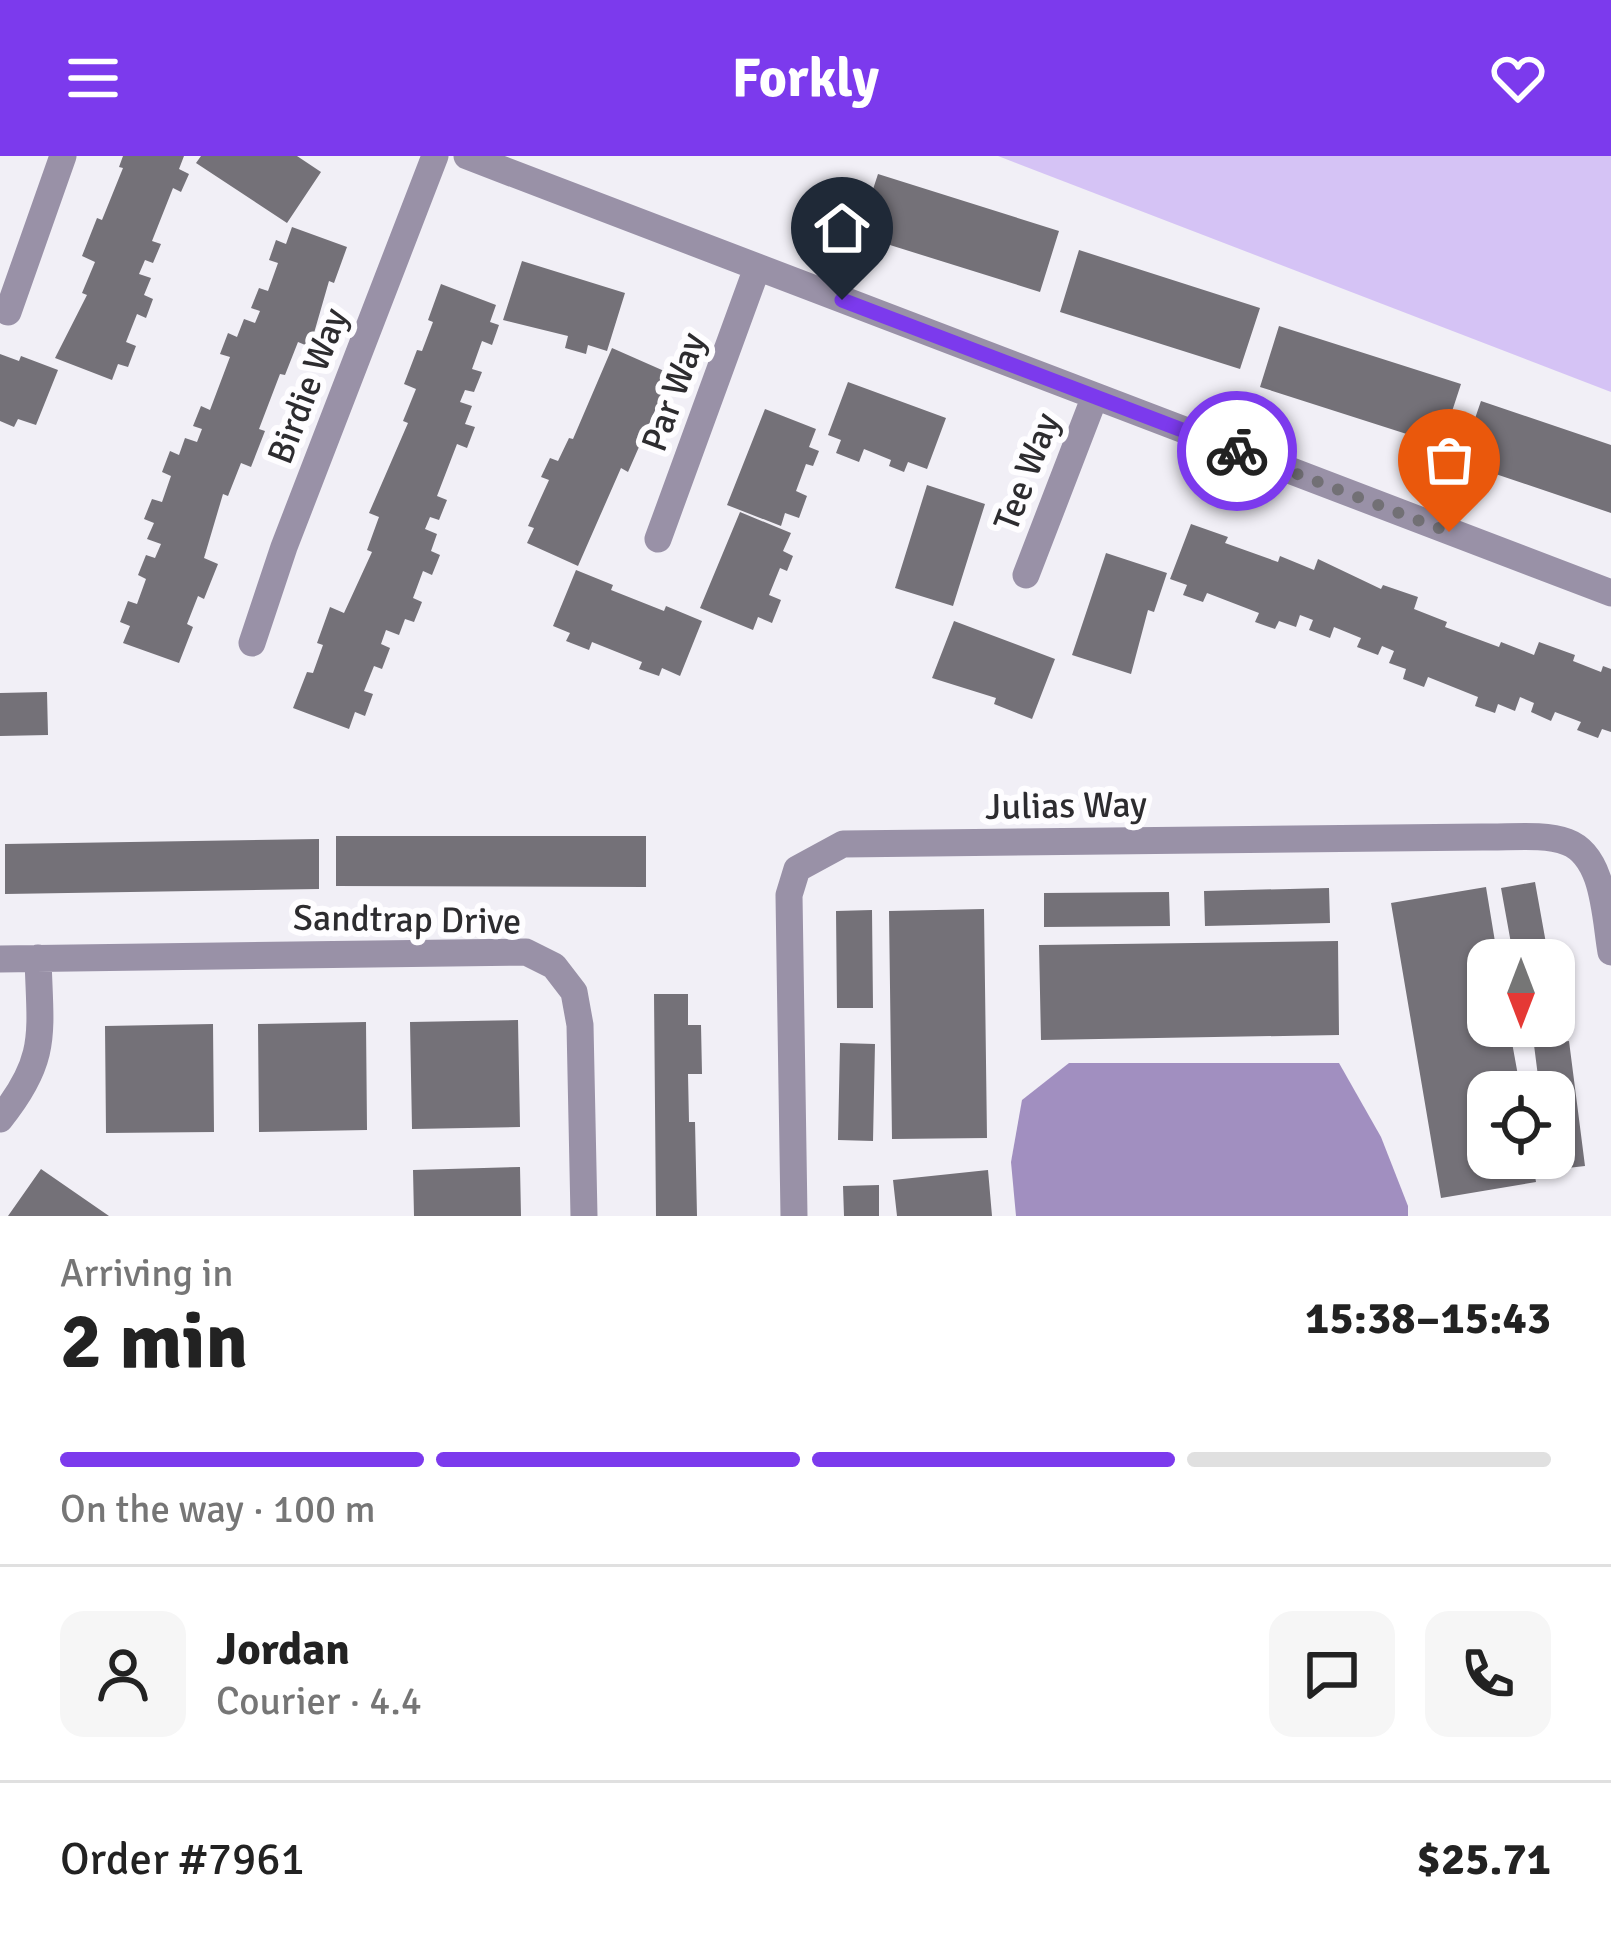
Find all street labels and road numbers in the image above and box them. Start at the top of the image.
street label: Birdie Way [258,302,358,470]
street label: Par Way [632,326,716,457]
street label: Tee Way [984,407,1070,537]
street label: Julias Way [985,782,1147,830]
street label: Sandtrap Drive [292,896,522,944]

